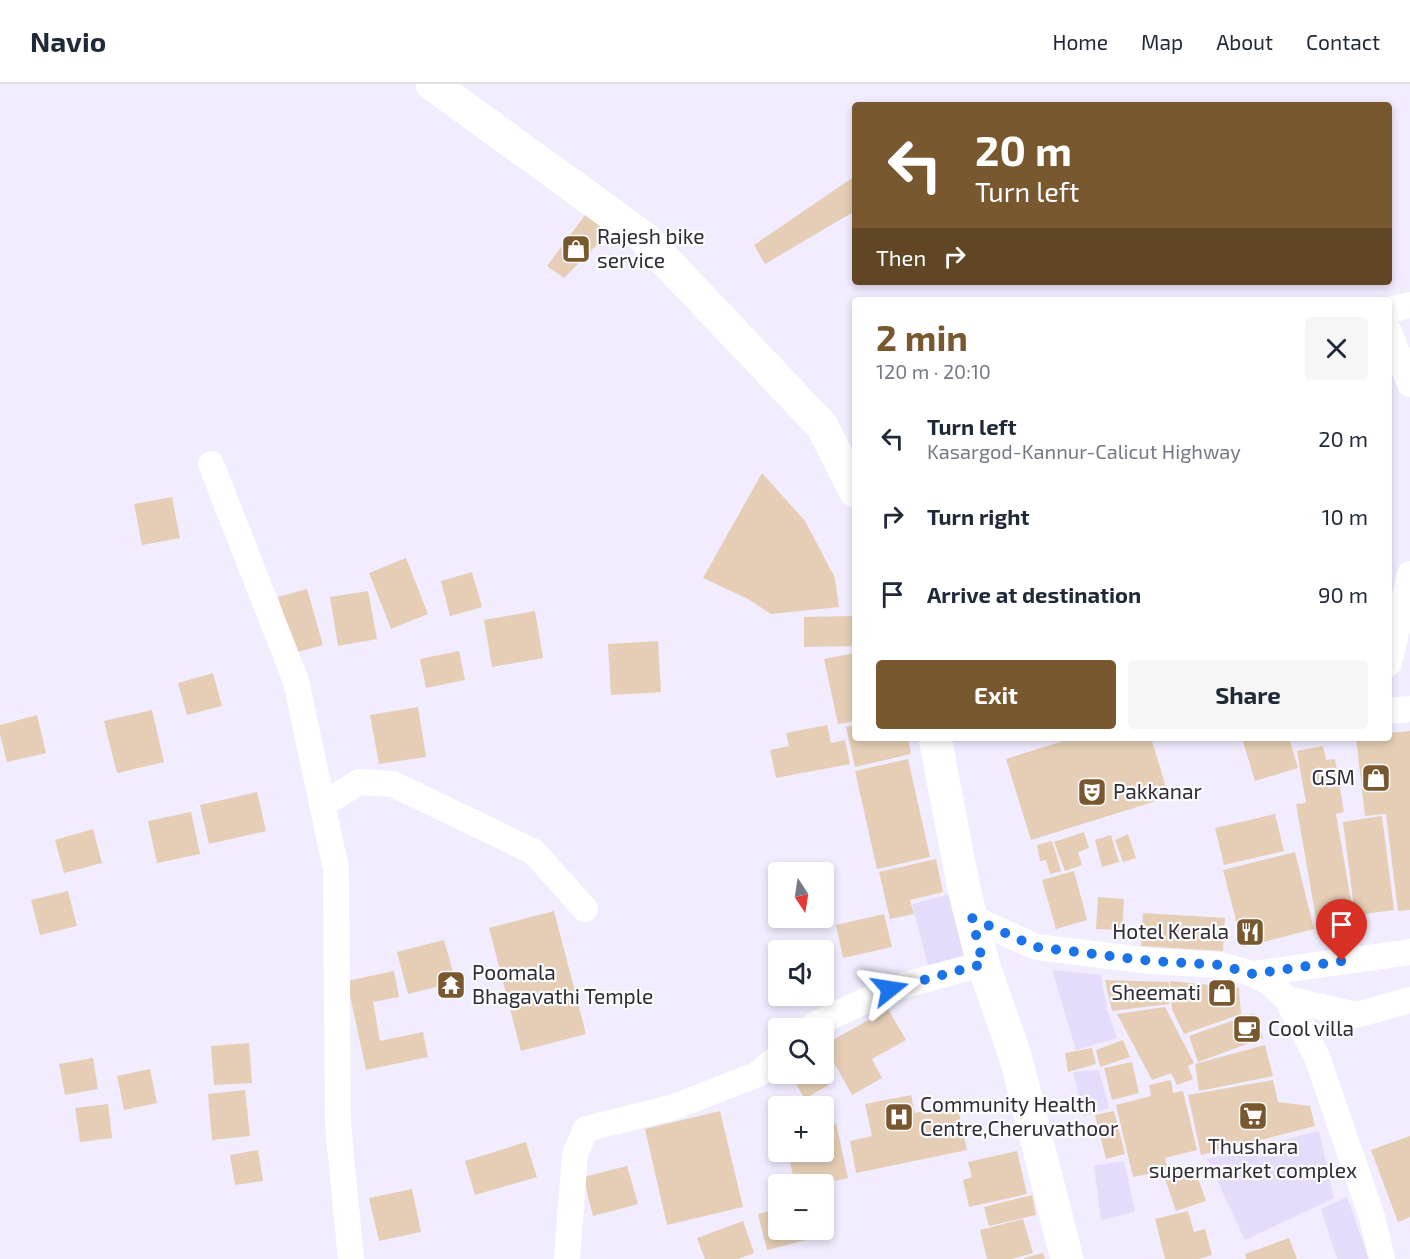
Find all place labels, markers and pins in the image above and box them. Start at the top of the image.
place label: Rajesh bike service [597,223,704,272]
shop icon: Rajesh bike service [560,233,592,265]
shop icon: GSM [1360,762,1392,794]
place label: GSM [1312,764,1355,789]
theatre icon: Pakkanar [1076,776,1108,808]
place label: Pakkanar [1113,778,1202,803]
pin [1316,899,1367,961]
restaurant icon: Hotel Kerala [1234,916,1266,948]
place label: Hotel Kerala [1112,918,1229,943]
place label: Poomala Bhagavathi Temple [472,959,653,1008]
temple icon: Poomala Bhagavathi Temple [435,969,467,1001]
shop icon: Sheemati [1206,977,1238,1009]
place label: Sheemati [1111,979,1201,1004]
cafe icon: Cool villa [1231,1013,1263,1045]
place label: Cool villa [1268,1015,1354,1040]
place label: Community Health Centre,Cheruvathoor [920,1091,1119,1140]
supermarket icon: Thushara supermarket complex [1237,1100,1269,1132]
hospital icon: Community Health Centre,Cheruvathoor [883,1101,915,1133]
place label: Thushara supermarket complex [1149,1133,1357,1182]

